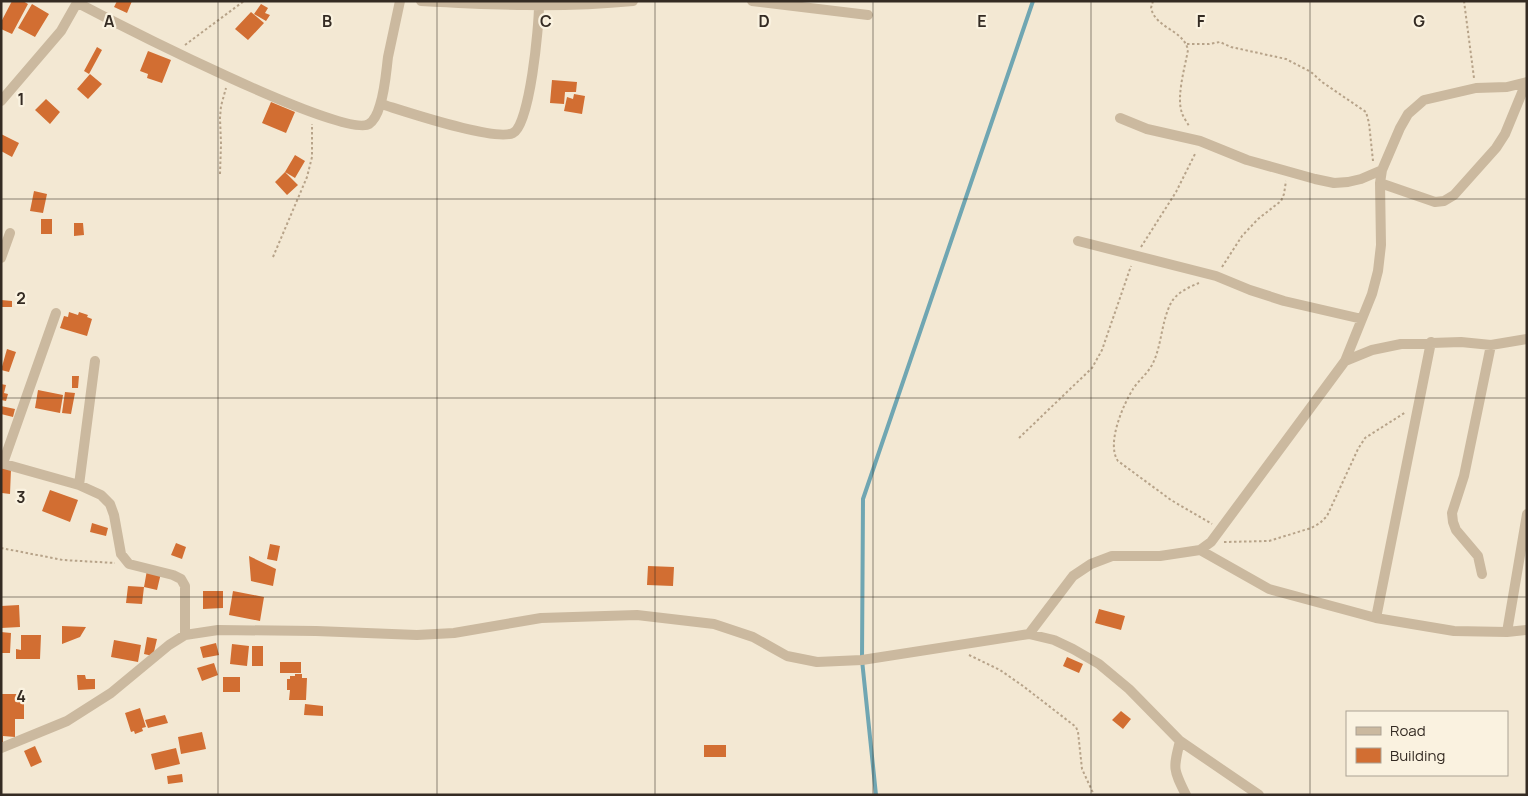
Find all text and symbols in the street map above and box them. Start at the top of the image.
text: A [104,10,115,32]
text: B [322,10,332,32]
text: C [540,10,552,32]
text: D [758,10,770,32]
text: E [977,10,987,32]
text: F [1197,10,1206,32]
text: G [1413,10,1425,32]
text: 1 [17,88,25,110]
text: 2 [16,287,26,309]
text: 3 [16,486,26,508]
text: 4 [16,685,26,707]
legend [1346,711,1508,776]
text: Road [1390,720,1426,741]
text: Building [1390,745,1445,766]

